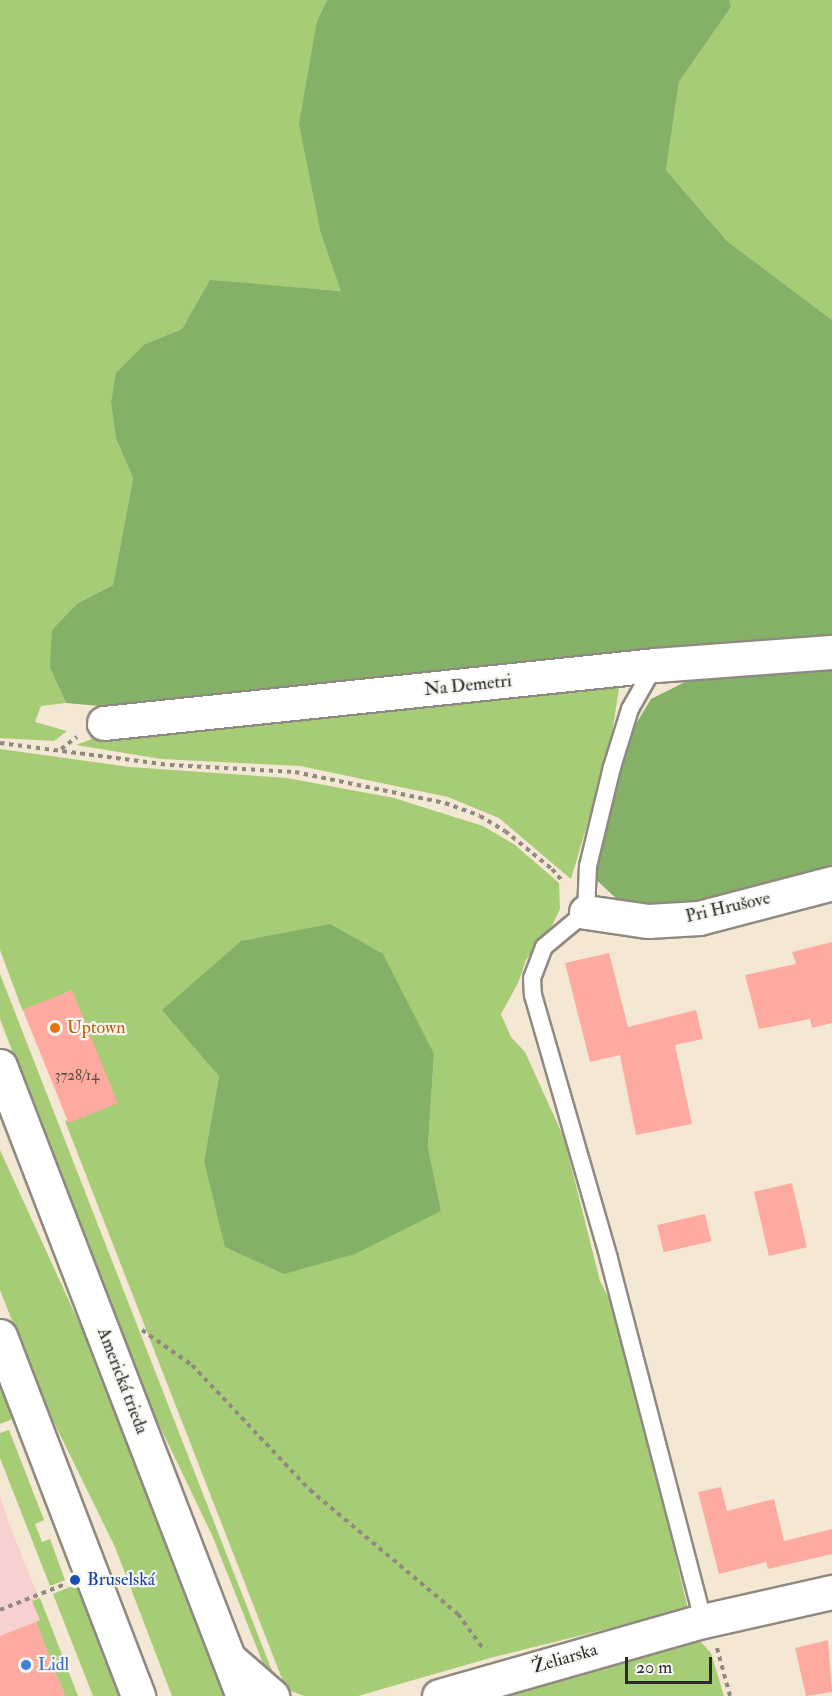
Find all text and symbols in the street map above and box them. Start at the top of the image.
street label: Na Demetri [423,671,513,701]
street label: Pri Hrušove [684,888,772,928]
place label: Uptown [67,1017,125,1039]
marker: Uptown [48,1021,62,1035]
house number: 3728/14 [55,1067,99,1085]
street label: Americká trieda [92,1325,152,1437]
place label: Bruselská [87,1569,155,1591]
marker: Bruselská [68,1573,82,1587]
street label: Želiarska [530,1639,600,1679]
scale bar [628,1645,715,1683]
place label: Lidl [38,1654,69,1676]
text: 20 m [636,1656,672,1679]
marker: Lidl [19,1658,33,1672]

